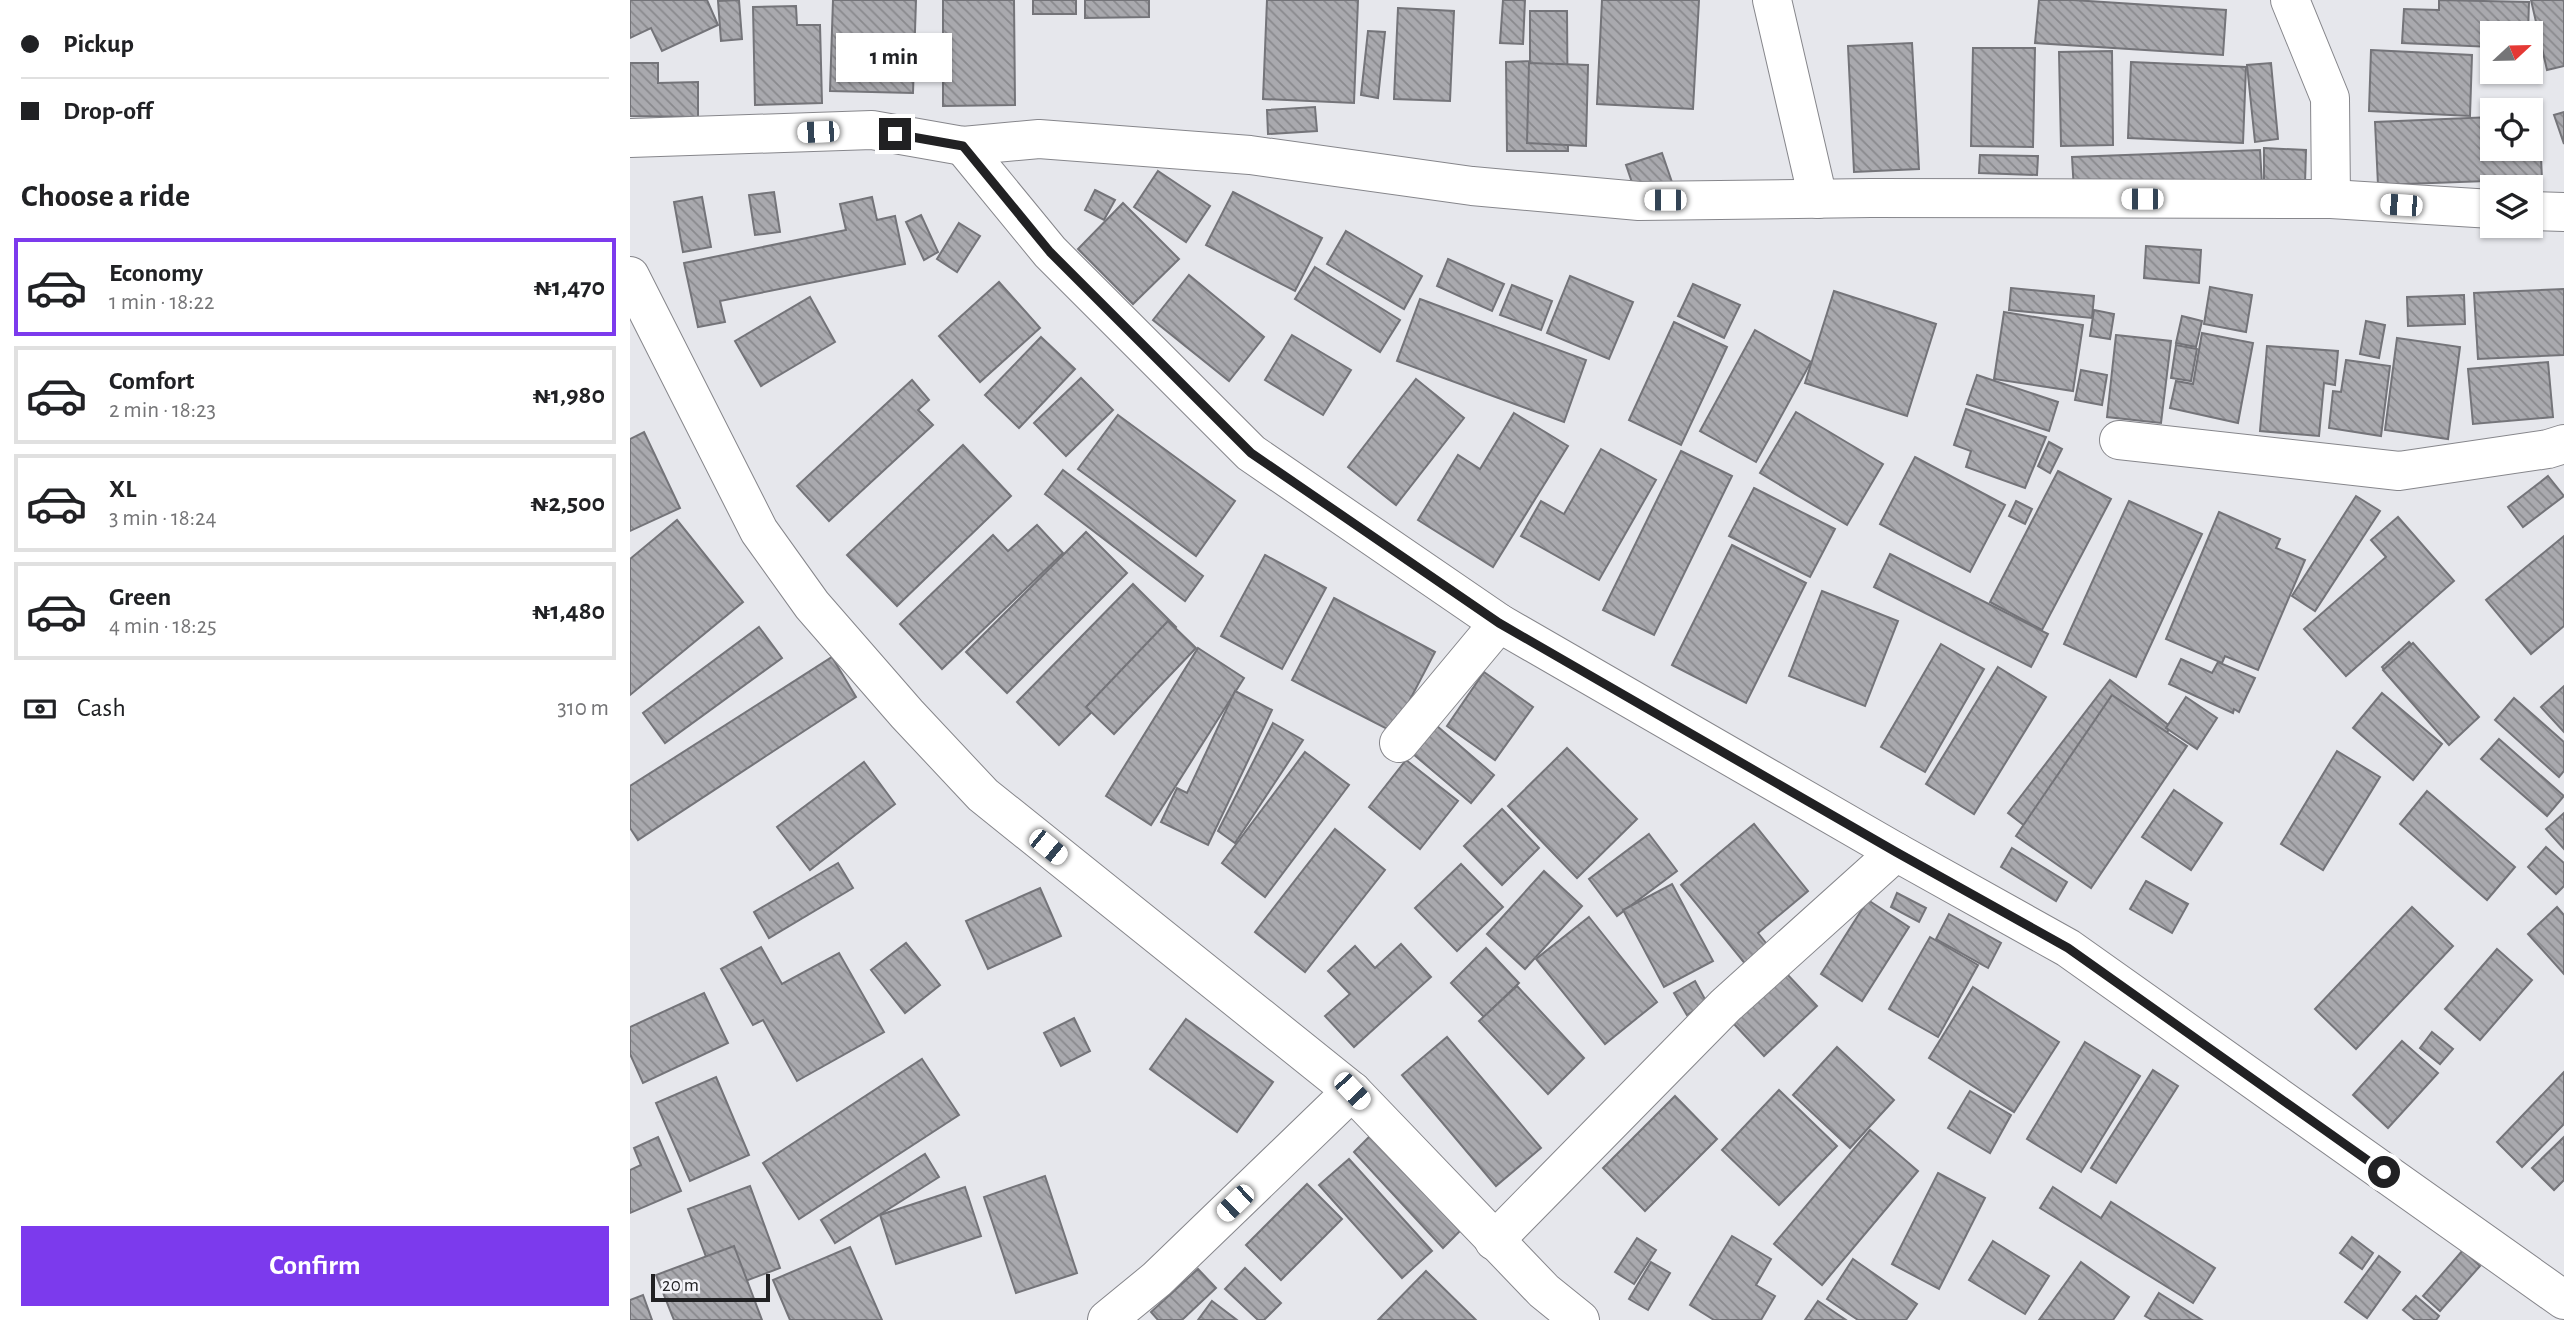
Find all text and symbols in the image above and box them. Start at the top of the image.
north arrow [2480,21,2543,84]
map controls [2480,21,2543,238]
text: Pickup [63,31,134,57]
callout: 1 min [837,32,953,82]
text: 1 min [870,46,918,69]
text: Drop-off [63,98,152,124]
button: locate [2480,98,2543,161]
route end [879,118,911,150]
car [797,121,840,143]
button: layers [2480,175,2543,238]
text: Choose a ride [21,180,190,212]
car [2122,189,2164,210]
car [1645,190,1687,211]
car [2380,193,2423,217]
icon: car [25,256,88,319]
text: Economy [109,260,203,286]
text: ₦1,470 [533,274,605,300]
text: 1 min · 18:22 [109,291,214,314]
icon: car [25,364,88,427]
text: Comfort [109,368,194,394]
text: ₦1,980 [532,382,605,408]
text: 2 min · 18:23 [109,399,216,422]
icon: car [25,472,88,535]
text: XL [109,476,136,502]
text: ₦2,500 [530,490,605,516]
text: 3 min · 18:24 [109,507,217,530]
icon: car [25,580,88,643]
text: Green [109,584,171,610]
text: ₦1,480 [532,598,605,624]
text: 4 min · 18:25 [109,615,217,638]
icon: cash [21,690,59,728]
text: Cash [77,695,126,721]
text: 310 m [557,697,609,720]
car [1026,826,1071,868]
car [1330,1068,1375,1114]
route start [2368,1156,2400,1188]
car [1213,1181,1258,1225]
button: Confirm [21,1226,609,1306]
scale bar [651,1271,770,1303]
text: 20 m [662,1276,699,1295]

